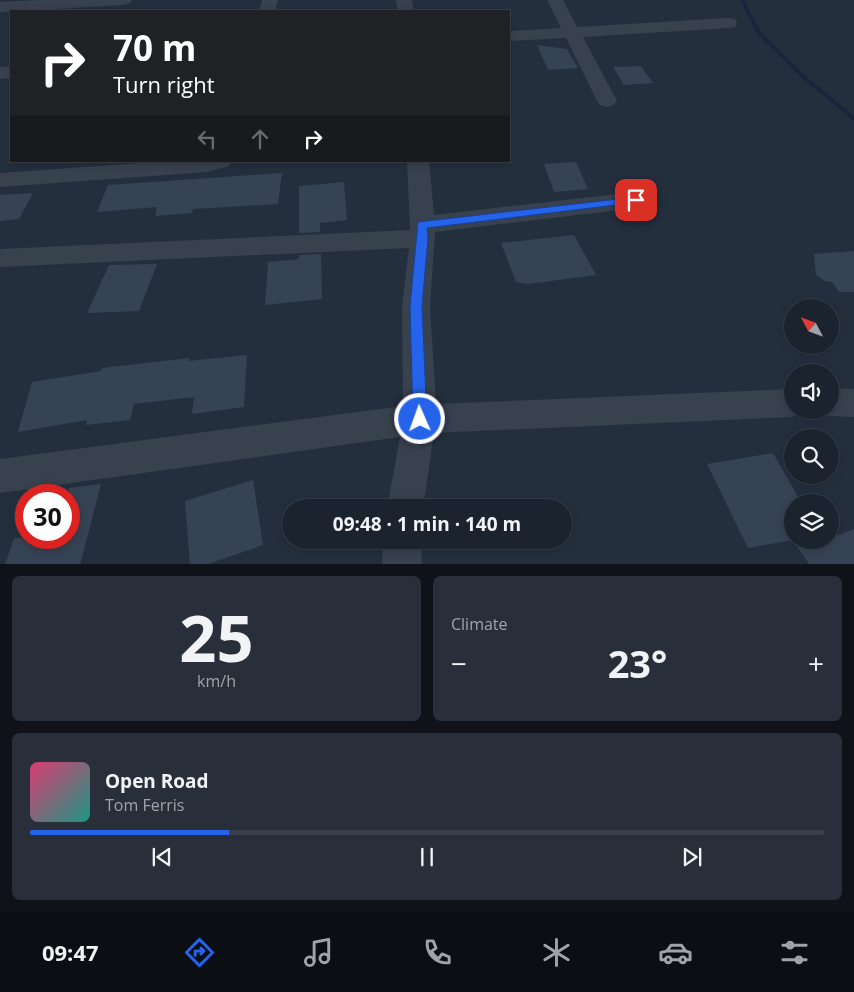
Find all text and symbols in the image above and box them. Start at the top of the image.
text: 70 m [113,24,196,71]
icon: right [30,30,95,95]
text: Turn right [113,69,215,99]
icon: left [193,125,221,153]
icon: ahead [246,125,274,153]
icon: right [299,125,327,153]
pin [615,179,657,221]
icon: arrive [622,186,650,214]
north arrow [784,299,839,354]
map controls [784,299,839,549]
button: sound [784,364,839,419]
position arrow [393,392,445,444]
button: search [784,429,839,484]
speed limit sign: 30 [15,484,80,549]
button: layers [784,494,839,549]
text: 09:48 · 1 min · 140 m [333,511,521,537]
text: 25 [179,593,254,681]
text: Climate [451,613,508,635]
text: 23° [608,637,667,689]
text: − [451,644,467,682]
text: + [808,644,824,682]
text: km/h [197,670,236,692]
text: Open Road [105,768,209,794]
text: Tom Ferris [105,794,184,816]
icon: previous [148,843,176,871]
icon: pause [413,843,441,871]
icon: next [678,843,706,871]
icon: directions [182,935,217,970]
icon: music [301,935,336,970]
icon: phone [420,935,455,970]
icon: climate [539,935,574,970]
icon: car [658,935,693,970]
icon: filters [777,935,812,970]
text: 09:47 [42,937,99,967]

